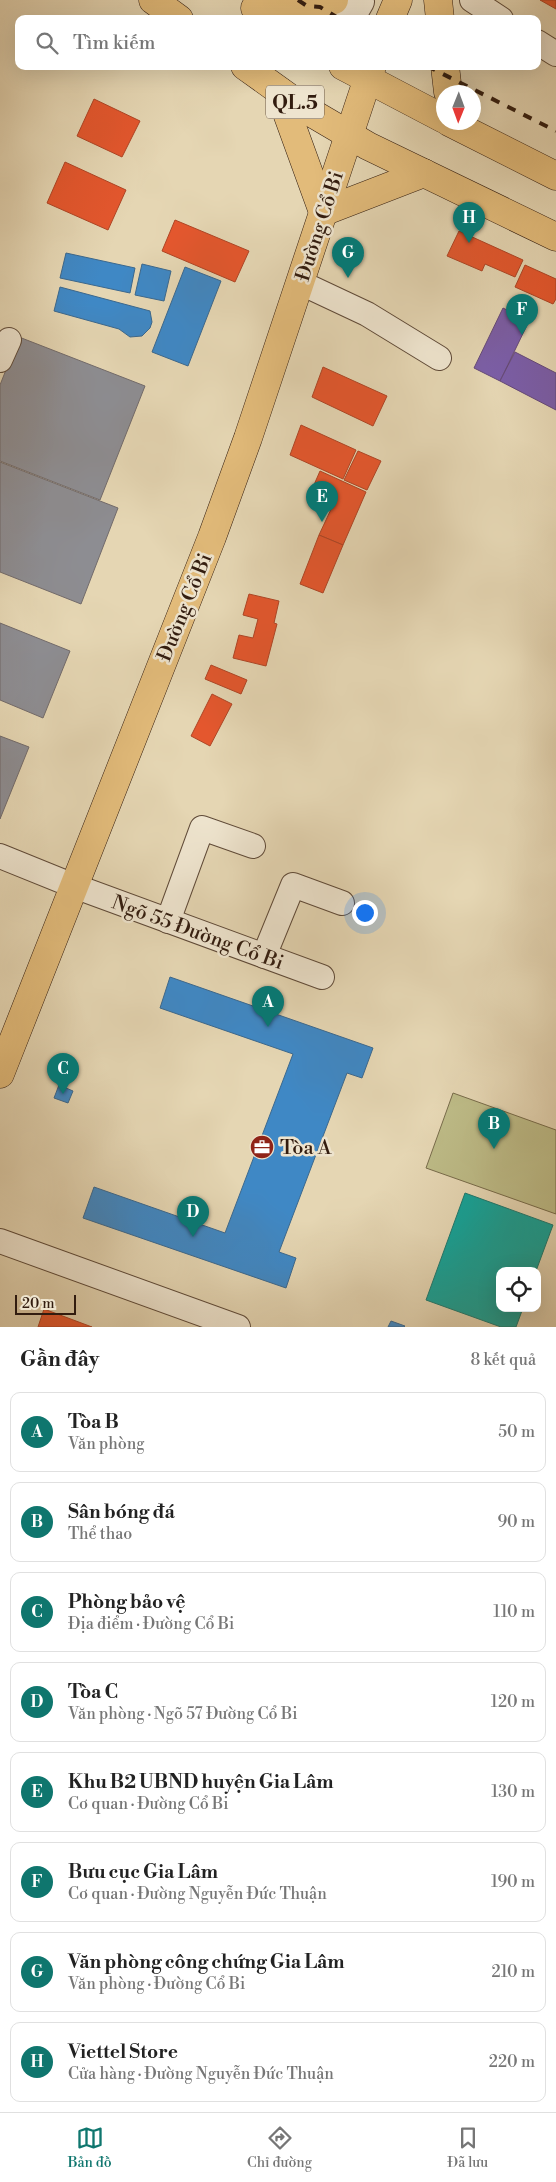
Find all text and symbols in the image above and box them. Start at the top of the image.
search box [15,15,541,70]
icon: search [33,29,61,57]
text: Tìm kiếm [73,31,156,55]
road number: QL.5 [266,85,324,118]
north arrow [436,85,481,130]
street label: Đường Cổ Bi [291,168,350,285]
pin: H [453,202,485,243]
pin: G [332,237,364,278]
pin: F [506,294,538,335]
pin: E [306,481,338,522]
street label: Đường Cổ Bi [152,550,219,665]
street label: Ngõ 55 Đường Cổ Bi [108,891,287,976]
your location [352,900,378,926]
pin: A [252,986,284,1027]
pin: C [47,1053,79,1094]
pin: B [478,1108,510,1149]
office icon: Tòa A [249,1134,275,1160]
place label: Tòa A [280,1136,333,1161]
pin: D [177,1196,209,1237]
map controls [496,1267,541,1312]
button: locate [496,1267,541,1312]
scale bar [15,1292,76,1315]
text: 20 m [22,1295,54,1313]
text: Gần đây [20,1347,99,1373]
text: 8 kết quả [471,1350,536,1370]
text: Tòa B [68,1410,119,1434]
text: A [31,1422,43,1442]
text: 50 m [498,1422,535,1442]
text: Văn phòng [68,1434,145,1454]
text: Sân bóng đá [68,1500,175,1524]
text: B [31,1512,43,1532]
text: 90 m [497,1512,535,1532]
text: Thể thao [68,1524,132,1544]
text: Phòng bảo vệ [68,1590,185,1614]
text: C [31,1602,43,1622]
text: 110 m [493,1602,535,1622]
text: Địa điểm · Đường Cổ Bi [68,1614,234,1634]
text: Tòa C [68,1680,118,1704]
text: D [31,1692,43,1712]
text: 120 m [491,1692,535,1712]
text: Văn phòng · Ngõ 57 Đường Cổ Bi [68,1704,297,1724]
text: Khu B2 UBND huyện Gia Lâm [68,1770,334,1794]
text: E [31,1782,43,1802]
text: 130 m [491,1782,535,1802]
text: Cơ quan · Đường Cổ Bi [68,1794,229,1814]
text: Bưu cục Gia Lâm [68,1860,218,1884]
text: F [31,1872,43,1892]
text: 190 m [491,1872,535,1892]
text: Cơ quan · Đường Nguyễn Đức Thuận [68,1884,327,1904]
text: Văn phòng công chứng Gia Lâm [68,1950,345,1974]
text: G [31,1962,43,1982]
text: 210 m [491,1962,535,1982]
text: Văn phòng · Đường Cổ Bi [68,1974,245,1994]
text: Viettel Store [68,2040,178,2064]
text: H [30,2052,44,2072]
text: 220 m [489,2052,535,2072]
text: Cửa hàng · Đường Nguyễn Đức Thuận [68,2064,334,2084]
tab: Bản đồ [68,2124,112,2172]
tab: Chỉ đường [247,2124,312,2172]
tab: Đã lưu [447,2124,488,2172]

